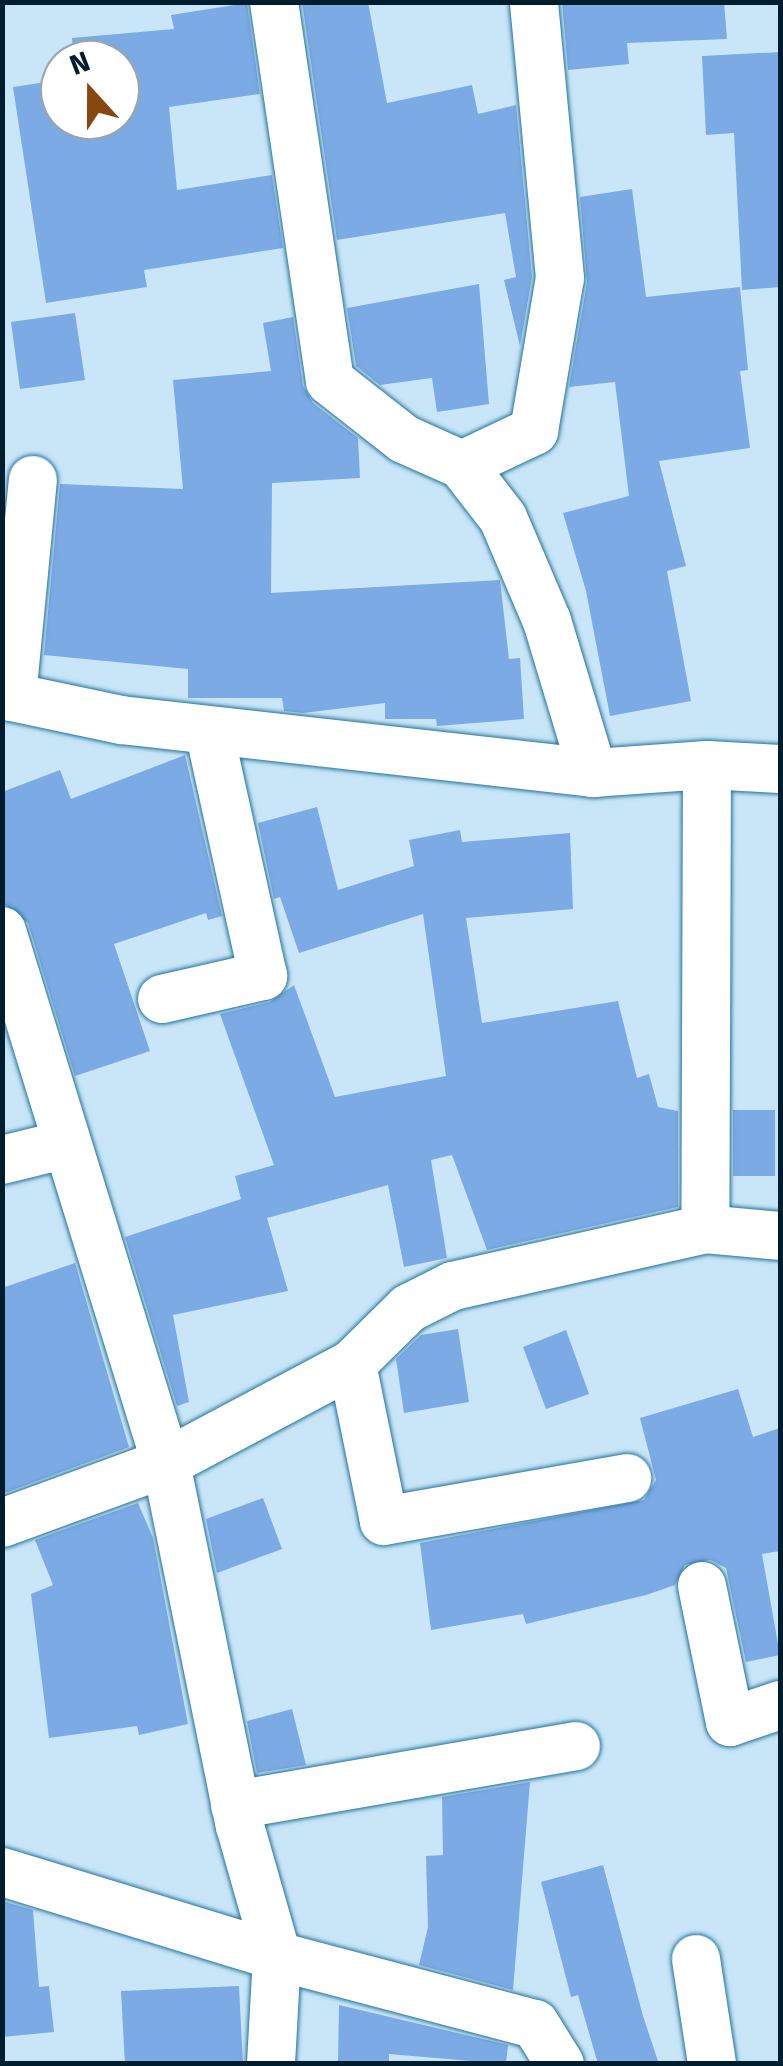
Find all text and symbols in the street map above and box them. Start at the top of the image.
north arrow [40,40,140,140]
text: N [65,45,94,82]

